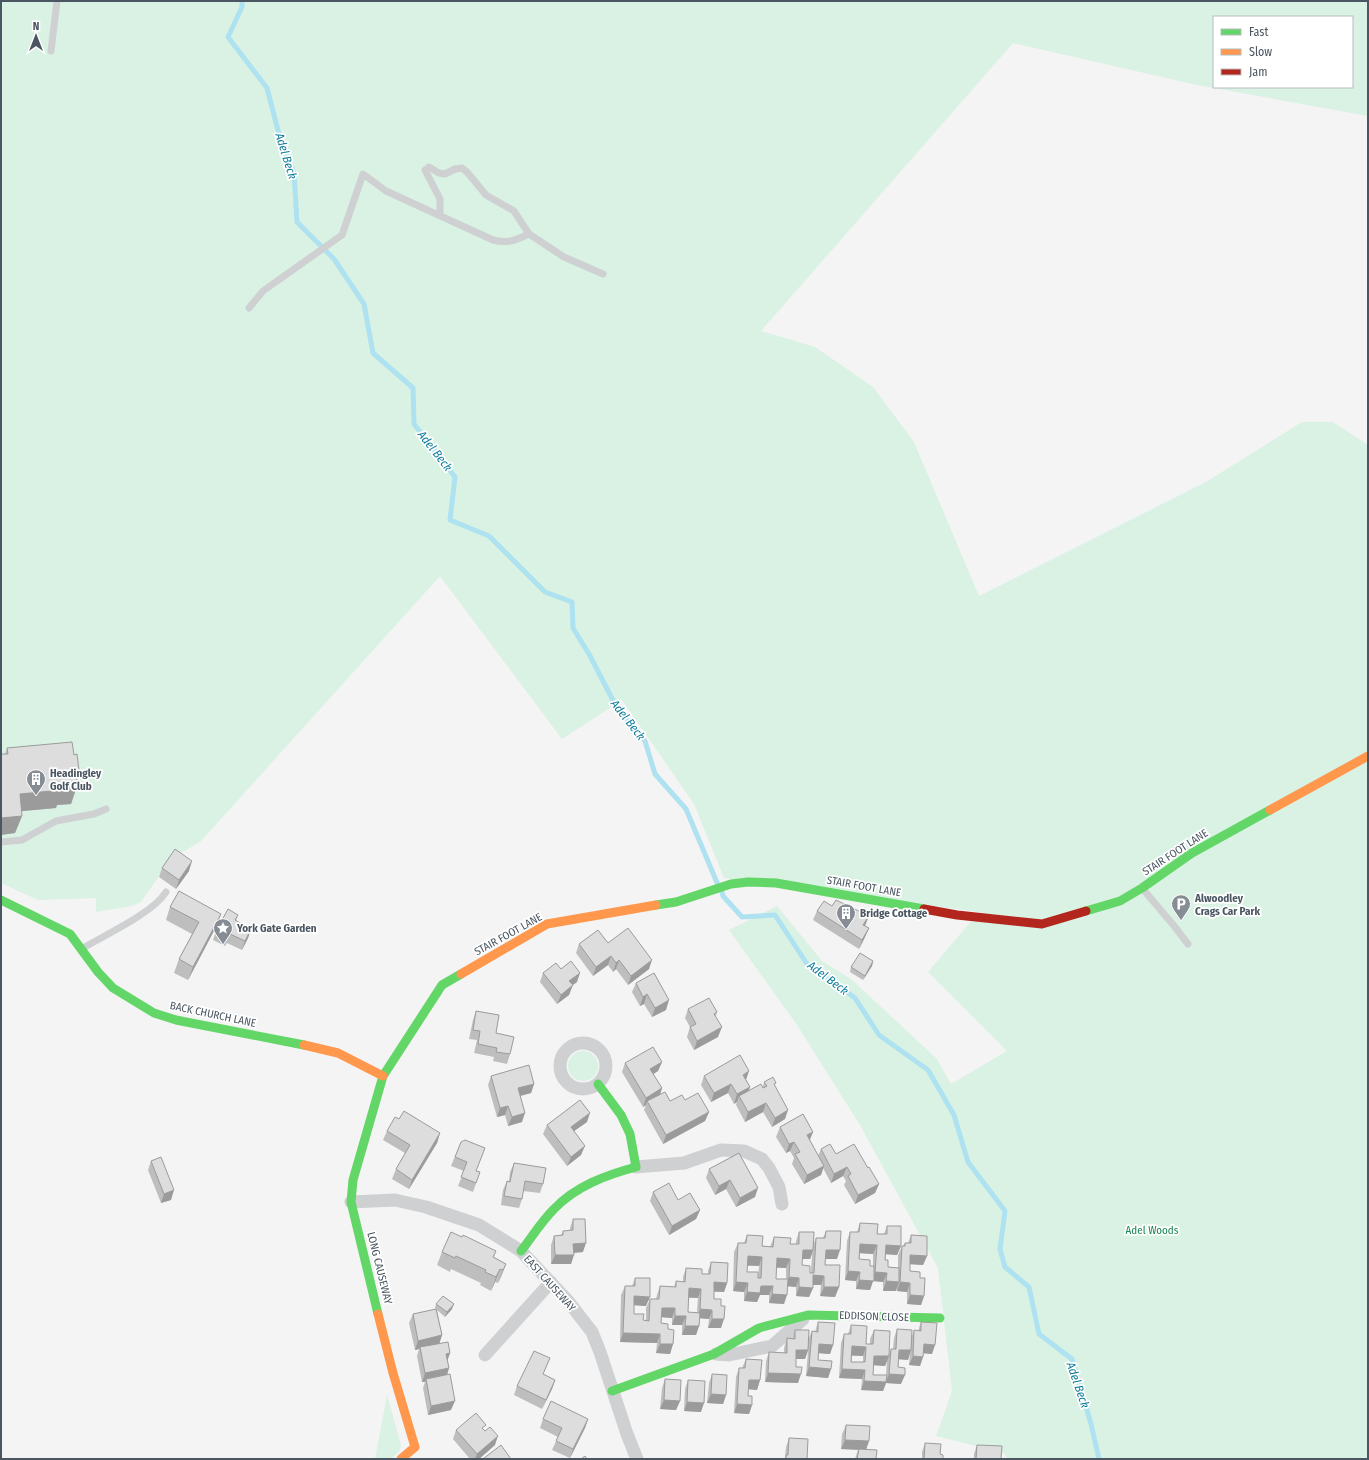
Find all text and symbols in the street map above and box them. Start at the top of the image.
north arrow [16,16,56,56]
legend [1213,16,1353,88]
text: N [33,20,39,33]
text: Fast [1249,25,1268,39]
text: Slow [1249,45,1272,59]
text: Jam [1249,65,1267,79]
water label: Adel Beck [272,130,300,181]
water label: Adel Beck [414,427,455,474]
water label: Adel Beck [607,696,648,743]
place label: Headingley Golf Club [50,767,102,793]
building icon: Headingley Golf Club [25,768,47,796]
street label: STAIR FOOT LANE [1140,826,1210,878]
street label: STAIR FOOT LANE [826,874,902,899]
place label: Alwoodley Crags Car Park [1194,892,1261,918]
parking icon: Alwoodley Crags Car Park [1170,893,1192,921]
building icon: Bridge Cottage [835,902,857,930]
place label: Bridge Cottage [860,907,928,920]
street label: STAIR FOOT LANE [472,911,544,958]
place icon: York Gate Garden [212,917,234,945]
place label: York Gate Garden [236,922,317,935]
water label: Adel Beck [804,958,851,998]
street label: BACK CHURCH LANE [169,999,257,1030]
park label: Adel Woods [1126,1224,1179,1237]
street label: LONG CAUSEWAY [364,1231,395,1306]
street label: EAST CAUSEWAY [521,1253,579,1314]
street label: EDDISON CLOSE [839,1309,909,1324]
water label: Adel Beck [1063,1359,1092,1410]

